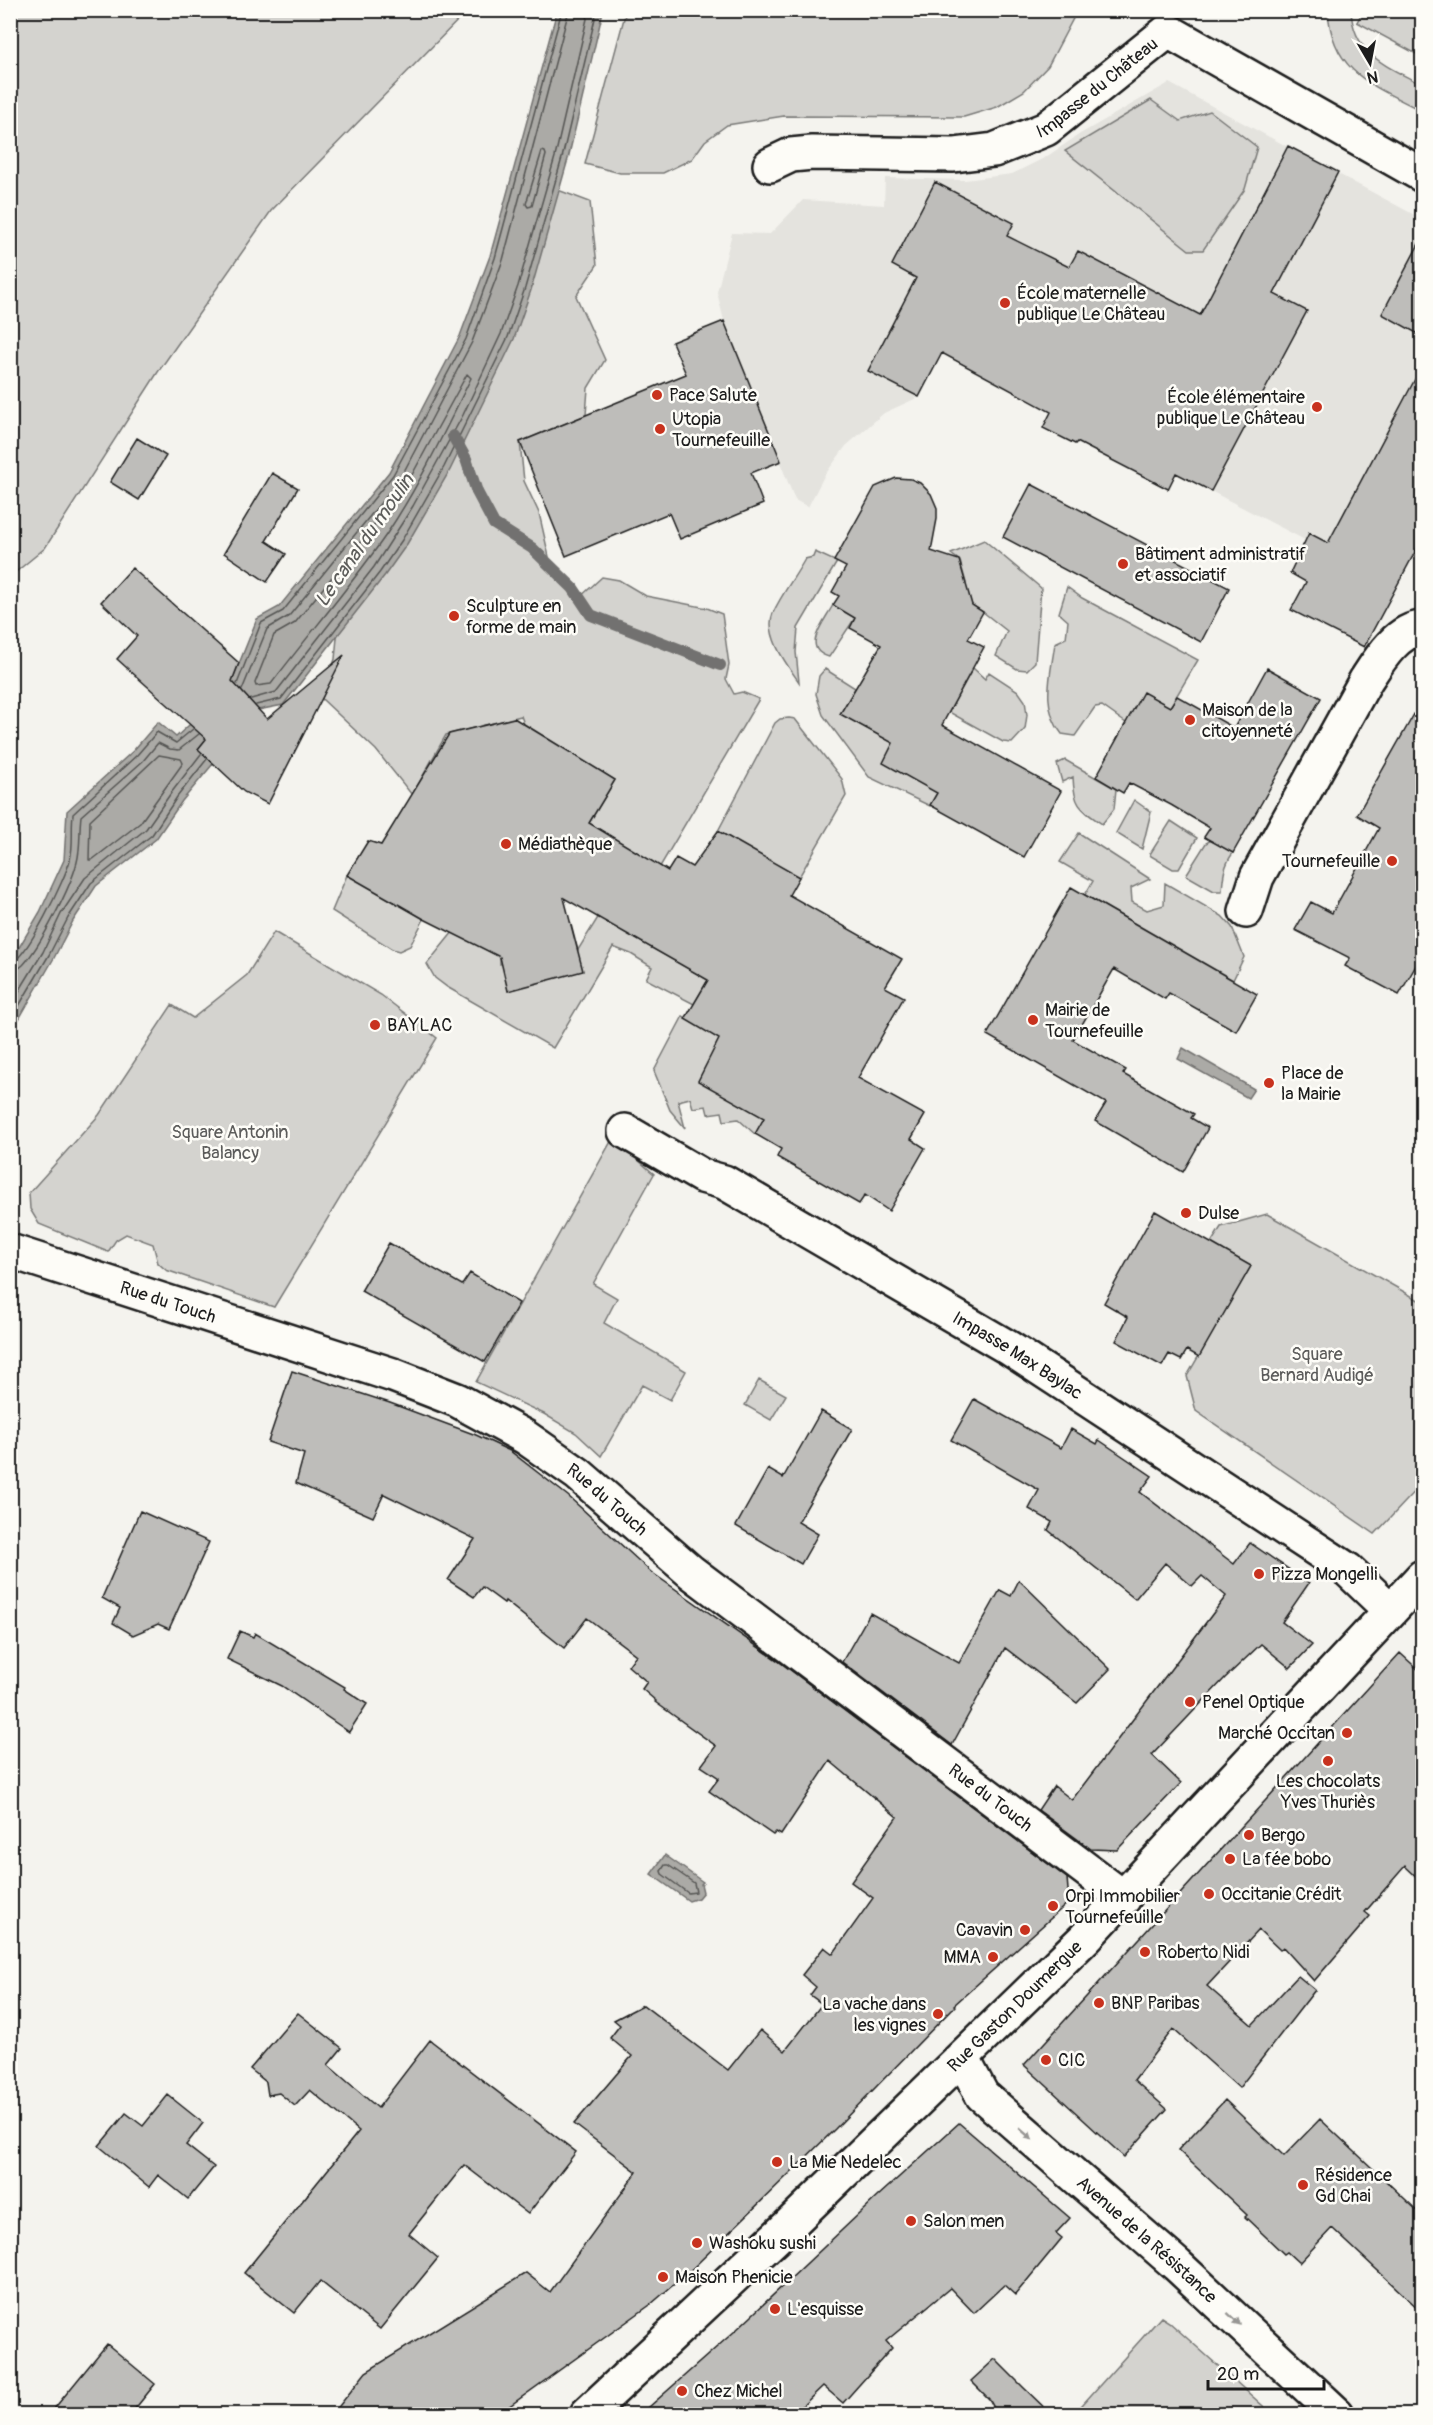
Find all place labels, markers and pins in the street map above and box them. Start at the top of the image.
place label: École maternelle publique Le Château [1017,282,1165,326]
marker: École maternelle publique Le Château [998,296,1012,310]
place label: Pace Salute [669,384,757,407]
place label: École élémentaire publique Le Château [1157,386,1305,430]
marker: Pace Salute [650,388,664,402]
marker: École élémentaire publique Le Château [1310,400,1324,414]
place label: Utopia Tournefeuille [672,408,770,452]
marker: Utopia Tournefeuille [653,422,667,436]
place label: Bâtiment administratif et associatif [1135,543,1307,587]
marker: Bâtiment administratif et associatif [1116,557,1130,571]
place label: Sculpture en forme de main [466,595,576,639]
marker: Sculpture en forme de main [447,609,461,623]
place label: Maison de la citoyenneté [1202,699,1293,743]
marker: Maison de la citoyenneté [1183,713,1197,727]
place label: Médiathèque [518,833,612,856]
marker: Médiathèque [499,837,513,851]
place label: Tournefeuille [1282,850,1380,873]
marker: Tournefeuille [1385,854,1399,868]
place label: Mairie de Tournefeuille [1045,999,1143,1043]
marker: Mairie de Tournefeuille [1026,1013,1040,1027]
place label: BAYLAC [387,1014,452,1037]
marker: BAYLAC [368,1018,382,1032]
place label: Place de la Mairie [1281,1062,1344,1106]
marker: Place de la Mairie [1262,1076,1276,1090]
place label: Dulse [1198,1202,1239,1225]
marker: Dulse [1179,1206,1193,1220]
place label: Pizza Mongelli [1271,1563,1378,1586]
marker: Pizza Mongelli [1252,1567,1266,1581]
place label: Penel Optique [1202,1691,1305,1714]
marker: Penel Optique [1183,1695,1197,1709]
place label: Marché Occitan [1218,1722,1335,1745]
marker: Marché Occitan [1340,1726,1354,1740]
marker: Les chocolats Yves Thuriès [1321,1754,1335,1768]
place label: Les chocolats Yves Thuriès [1276,1770,1380,1814]
place label: Bergo [1261,1824,1306,1847]
marker: Bergo [1242,1828,1256,1842]
place label: La fée bobo [1242,1848,1331,1871]
marker: La fée bobo [1223,1852,1237,1866]
place label: Occitanie Crédit [1221,1883,1342,1906]
place label: Orpi Immobilier Tournefeuille [1065,1885,1181,1929]
marker: Occitanie Crédit [1202,1887,1216,1901]
marker: Orpi Immobilier Tournefeuille [1046,1899,1060,1913]
place label: Cavavin [956,1919,1013,1942]
marker: Cavavin [1018,1923,1032,1937]
place label: Roberto Nidi [1157,1941,1249,1964]
marker: Roberto Nidi [1138,1945,1152,1959]
place label: MMA [943,1946,981,1969]
marker: MMA [986,1950,1000,1964]
place label: BNP Paribas [1111,1992,1200,2015]
place label: La vache dans les vignes [822,1993,926,2037]
marker: BNP Paribas [1092,1996,1106,2010]
marker: La vache dans les vignes [931,2007,945,2021]
place label: CIC [1058,2049,1085,2072]
marker: CIC [1039,2053,1053,2067]
place label: La Mie Nedelec [789,2151,902,2174]
marker: La Mie Nedelec [770,2155,784,2169]
place label: Résidence Gd Chai [1315,2164,1392,2208]
marker: Résidence Gd Chai [1296,2178,1310,2192]
place label: Salon men [923,2210,1004,2233]
marker: Salon men [904,2214,918,2228]
place label: Washoku sushi [709,2232,816,2255]
marker: Washoku sushi [690,2236,704,2250]
place label: Maison Phenicie [675,2266,793,2289]
marker: Maison Phenicie [656,2270,670,2284]
place label: L'esquisse [787,2298,863,2321]
marker: L'esquisse [768,2302,782,2316]
place label: Chez Michel [694,2380,783,2403]
marker: Chez Michel [675,2384,689,2398]

